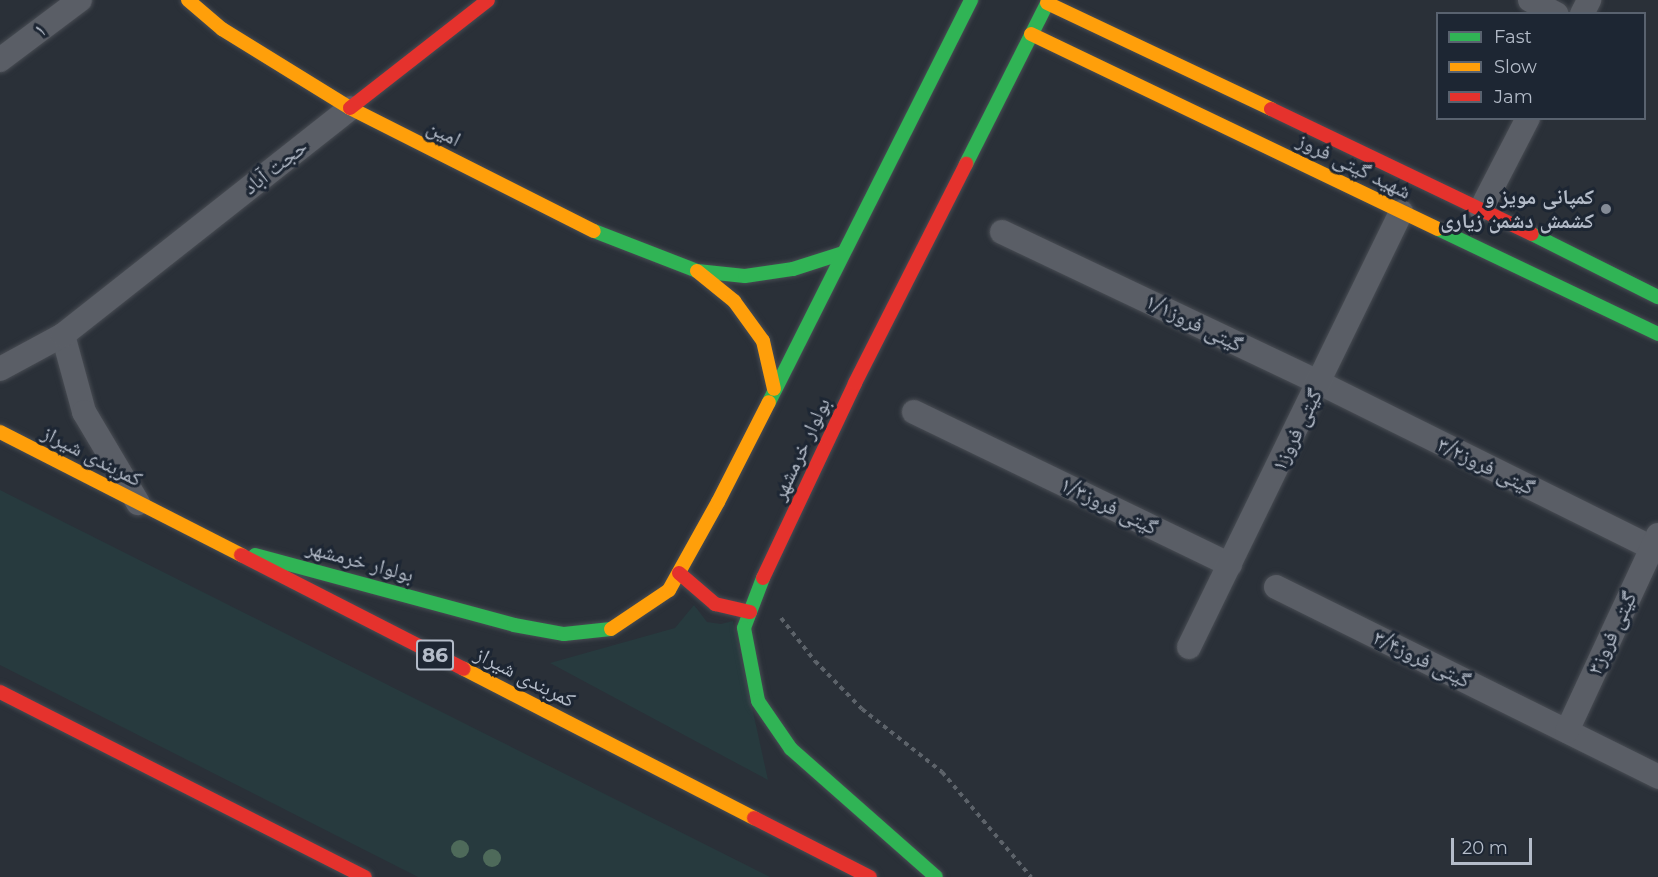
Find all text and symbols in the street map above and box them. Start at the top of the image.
legend [1436,12,1646,120]
street label: ۱ [29,17,51,43]
text: Fast [1494,26,1532,48]
text: Slow [1494,56,1537,78]
text: Jam [1494,86,1533,108]
street label: امین [423,114,465,152]
street label: شهید گیتی فروز [1293,128,1415,204]
street label: حجت آباد [238,134,312,200]
place label: کمپانی مویز و کشمش دشمن زیاری [1440,184,1594,234]
marker: کمپانی مویز و کشمش دشمن زیاری [1599,202,1613,216]
street label: ۱/۱گیتی فروز [1141,289,1247,357]
street label: ۱گیتی فروز [1266,385,1328,475]
street label: بولوار خرمشهر [766,394,836,504]
street label: کمربندی شیراز [38,420,146,492]
street label: ۳/۲گیتی فروز [1433,432,1539,500]
street label: ۱/۳گیتی فروز [1056,472,1162,540]
street label: بولوار خرمشهر [303,535,417,587]
street label: ۳گیتی فروز [1582,588,1642,678]
street label: ۳/۴گیتی فروز [1369,625,1475,693]
road number: 86 [416,638,454,672]
street label: کمربندی شیراز [471,641,579,713]
scale bar [1454,826,1535,864]
text: 20 m [1462,837,1508,859]

